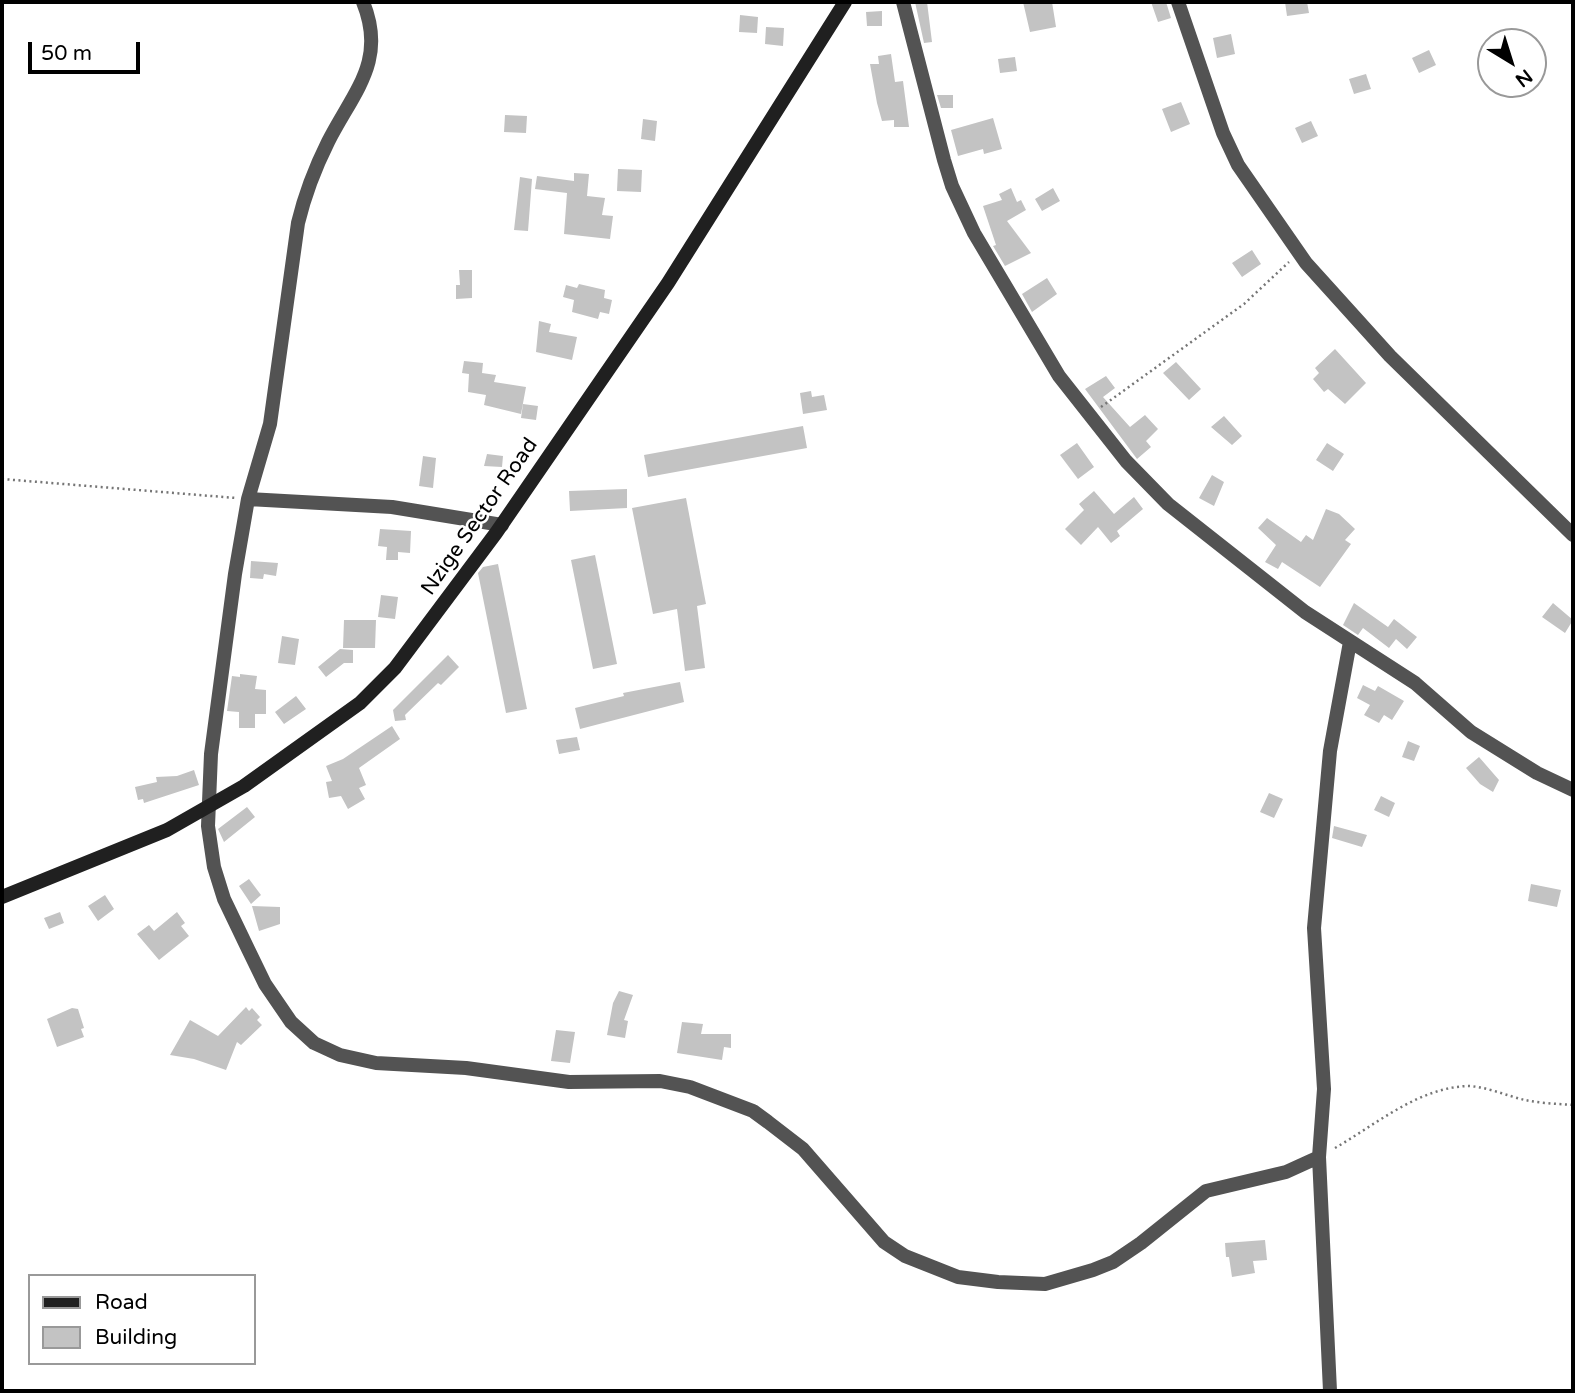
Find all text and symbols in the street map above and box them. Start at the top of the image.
scale bar [32,28,144,72]
north arrow [1477,28,1547,98]
text: 50 m [41,41,92,66]
text: N [1511,65,1536,91]
street label: Nzige Sector Road [416,434,544,600]
legend [28,1274,256,1365]
text: Road [95,1290,148,1315]
text: Building [95,1325,177,1350]

